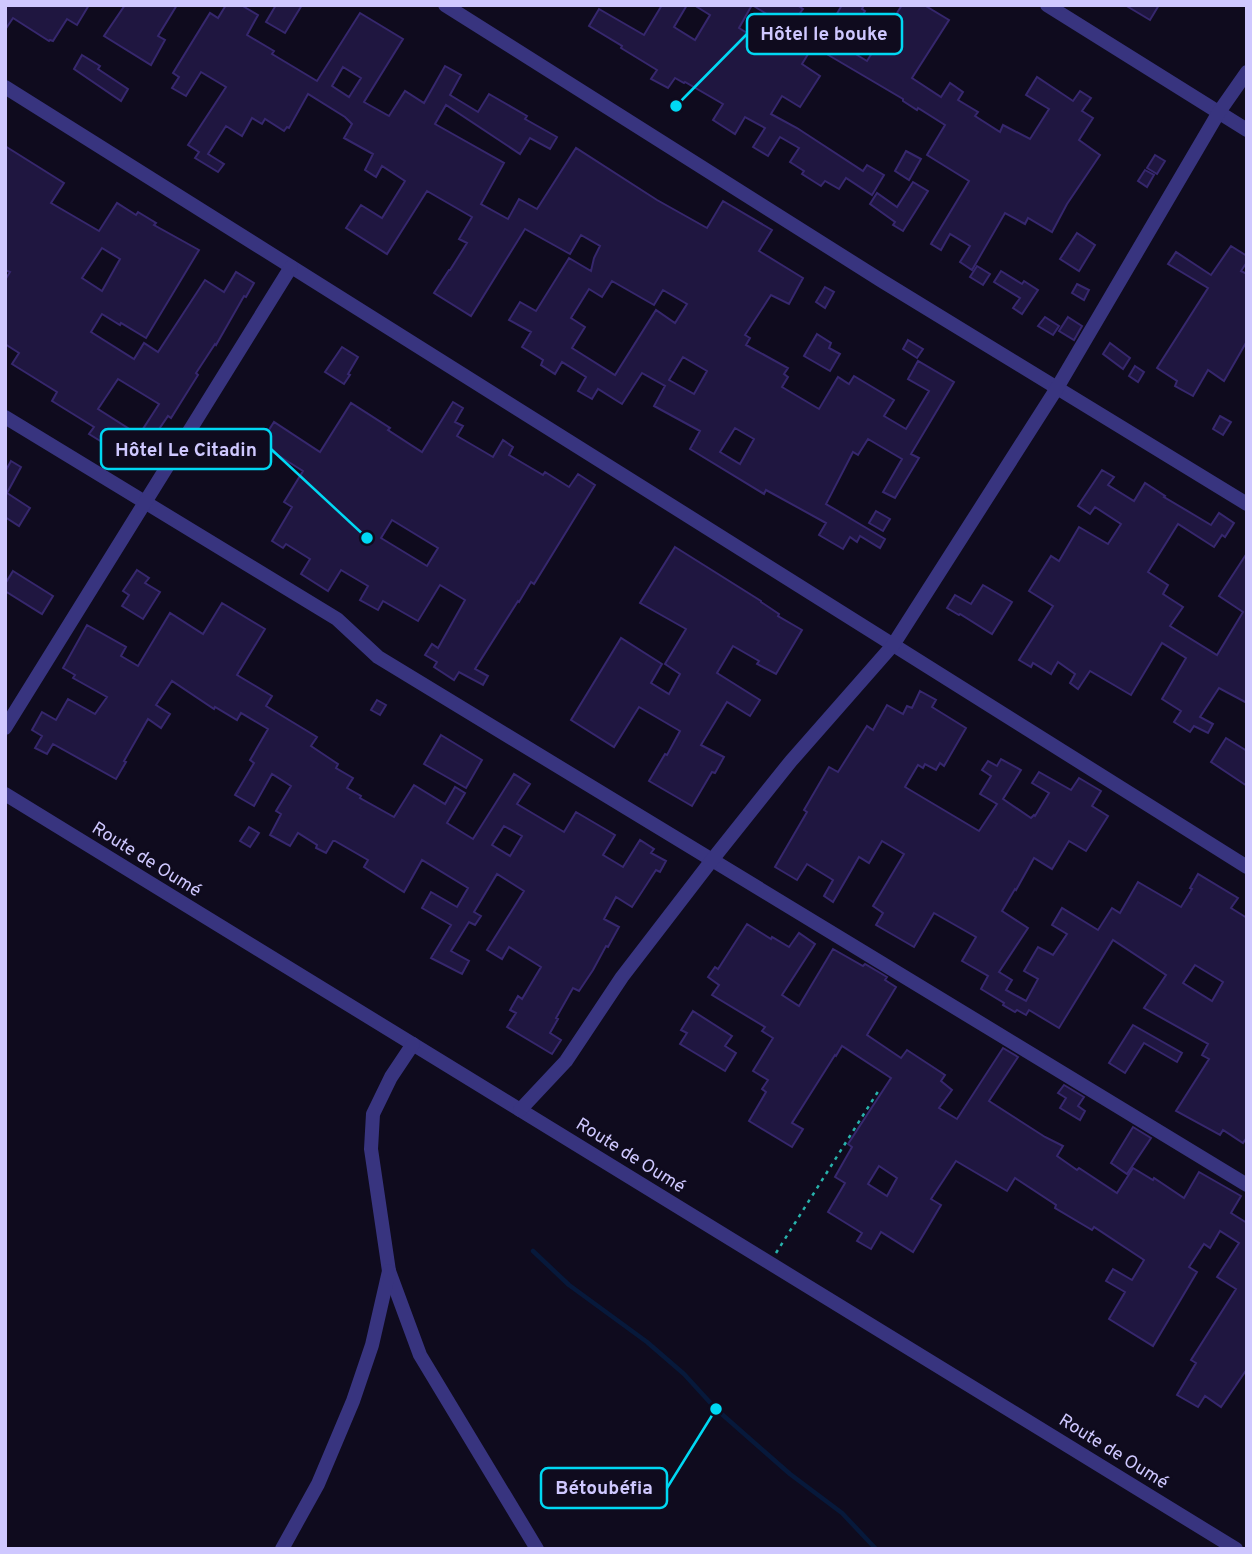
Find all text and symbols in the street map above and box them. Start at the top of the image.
callout: Hôtel le bouke [747,14,902,54]
text: Hôtel le bouke [760,23,888,47]
callout: Hôtel Le Citadin [101,429,271,469]
text: Hôtel Le Citadin [115,439,257,463]
street label: Route de Oumé [87,817,205,903]
street label: Route de Oumé [571,1113,689,1199]
street label: Route de Oumé [1054,1409,1172,1495]
callout: Bétoubéfia [541,1468,667,1508]
text: Bétoubéfia [555,1477,653,1501]

